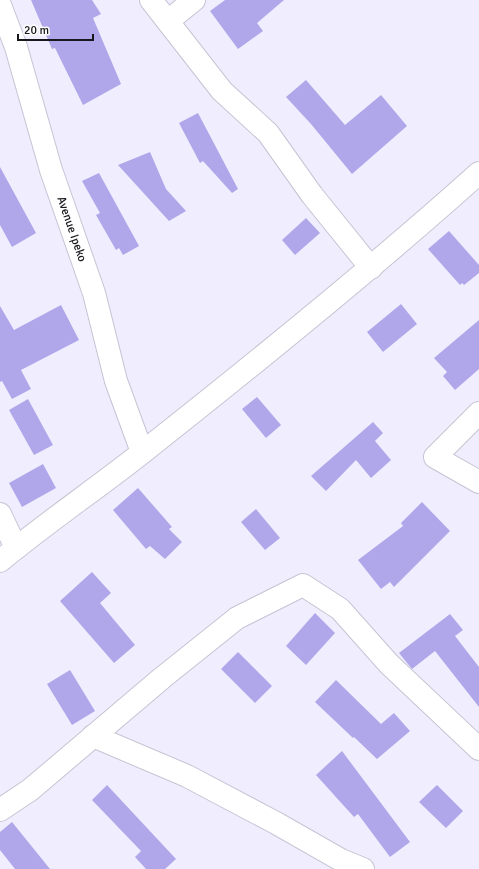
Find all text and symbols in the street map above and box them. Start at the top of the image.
scale bar [18,16,93,42]
text: 20 m [24,23,49,38]
street label: Avenue Ipeko [53,195,90,264]

